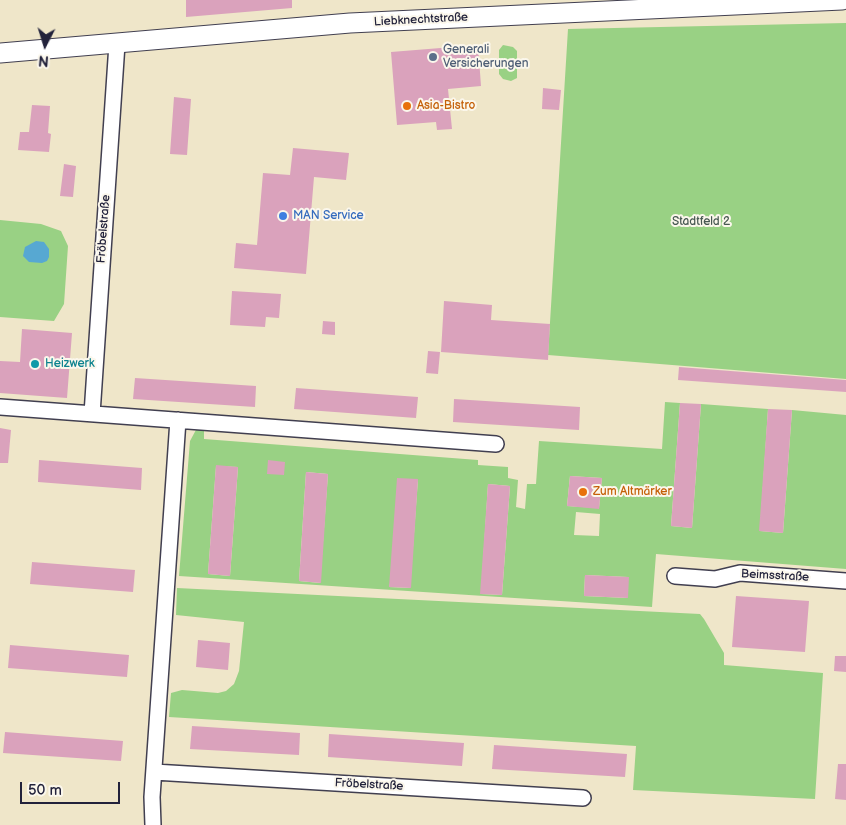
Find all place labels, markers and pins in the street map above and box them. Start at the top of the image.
place label: Generali Versicherungen [443,43,528,71]
marker: Generali Versicherungen [427,51,439,63]
place label: Asia-Bistro [417,99,475,113]
marker: Asia-Bistro [401,100,413,112]
place label: MAN Service [293,209,364,223]
marker: MAN Service [277,210,289,222]
place label: Heizwerk [45,357,95,371]
marker: Heizwerk [29,358,41,370]
place label: Zum Altmärker [593,485,672,499]
marker: Zum Altmärker [577,486,589,498]

